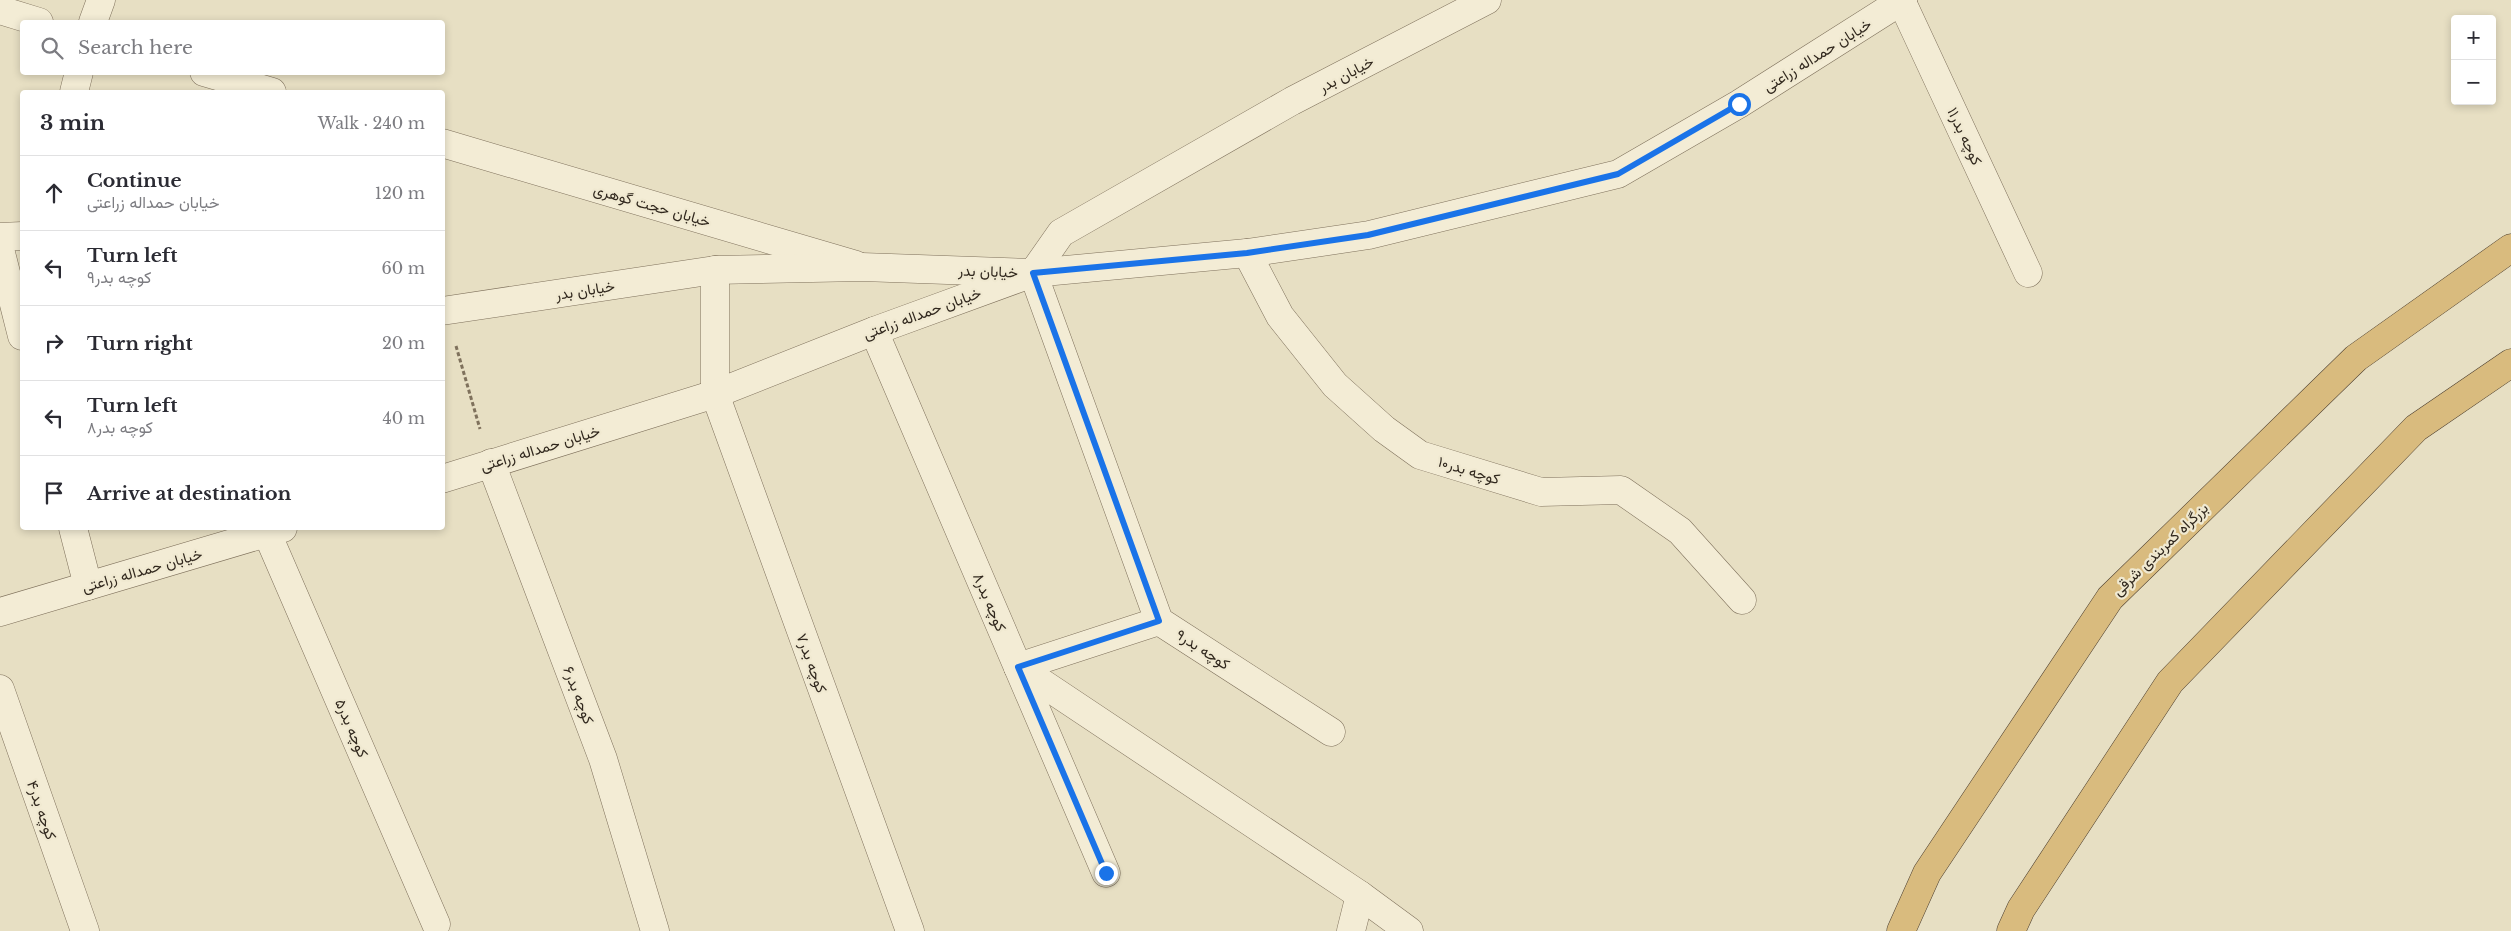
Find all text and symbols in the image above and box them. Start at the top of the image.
street label: خیابان حمداله زراعتی [1759,14,1875,97]
map controls [2451,15,2496,105]
button: + [2451,15,2496,60]
search box [20,20,445,75]
icon: search [38,34,66,62]
text: Search here [78,36,193,59]
street label: خیابان بدر [1314,52,1377,97]
button: − [2451,60,2496,105]
route start [1728,93,1751,116]
street label: کوچه بدر۱۱ [1942,104,1987,169]
text: 3 min [40,110,105,136]
text: Walk · 240 m [318,113,425,133]
text: Continue [87,169,182,192]
icon: ahead [40,179,68,207]
street label: خیابان حجت گوهری [591,179,713,232]
text: 120 m [375,183,425,203]
text: خیابان حمداله زراعتی [87,192,219,212]
text: Turn left [87,244,178,267]
icon: left [40,254,68,282]
text: 60 m [382,258,425,278]
street label: خیابان بدر [957,260,1018,282]
text: کوچه بدر۹ [87,267,151,287]
street label: خیابان بدر [553,276,616,304]
street label: خیابان حمداله زراعتی [860,283,984,344]
icon: right [40,329,68,357]
text: Turn right [87,332,193,355]
text: 20 m [382,333,425,353]
text: Turn left [87,394,178,417]
icon: left [40,404,68,432]
text: 40 m [382,408,425,428]
text: کوچه بدر۸ [87,417,153,437]
street label: خیابان حمداله زراعتی [478,421,602,476]
street label: کوچه بدر۱۰ [1435,452,1503,489]
icon: arrive [40,479,68,507]
text: Arrive at destination [87,482,291,505]
street label: بزرگراه کمربندی شرقی [2108,498,2213,600]
street label: خیابان حمداله زراعتی [80,544,205,597]
street label: کوچه بدر۸ [968,570,1011,635]
street label: کوچه بدر۹ [1172,625,1234,674]
street label: کوچه بدر۷ [792,631,832,696]
street label: کوچه بدر۶ [558,663,599,727]
street label: کوچه بدر۵ [330,696,373,761]
street label: کوچه بدر۴ [22,778,61,843]
route end [1095,862,1118,885]

